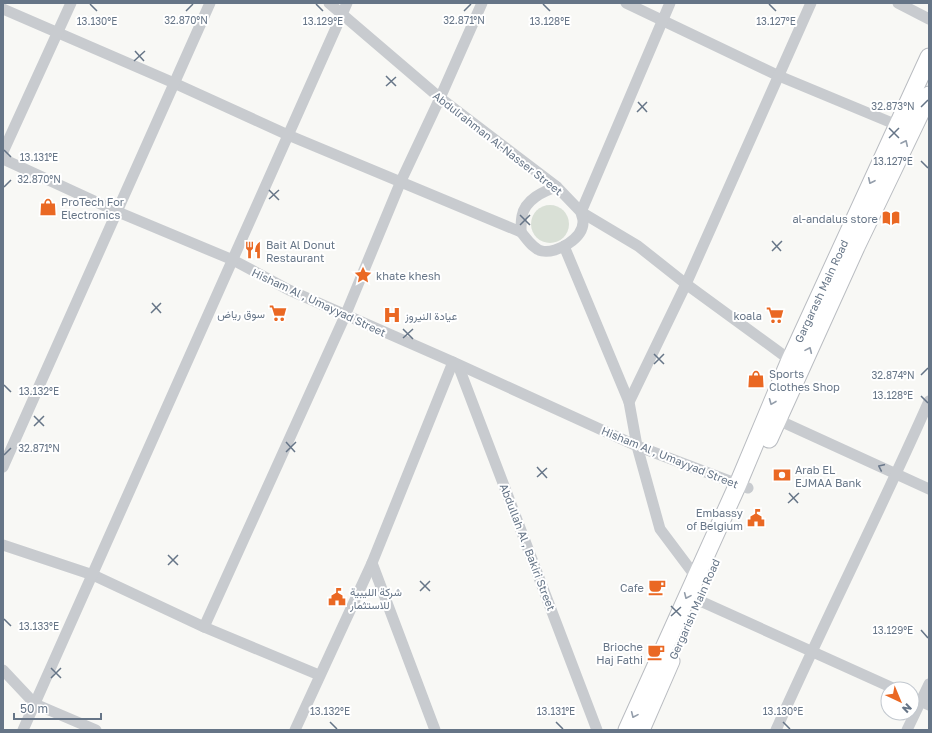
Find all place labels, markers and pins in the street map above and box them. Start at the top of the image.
place label: ProTech For Electronics [61,195,125,221]
shop icon: ProTech For Electronics [38,197,58,217]
library icon: al-andalus store [881,208,901,228]
place label: al-andalus store [792,212,878,225]
place label: Bait Al Donut Restaurant [266,238,335,264]
restaurant icon: Bait Al Donut Restaurant [243,240,263,260]
place icon: khate khesh [353,265,373,285]
place label: khate khesh [376,269,441,282]
supermarket icon: سوق رياض [268,303,288,323]
hospital icon: عيادة النيروز [382,305,402,325]
supermarket icon: koala [765,305,785,325]
place label: سوق رياض [217,307,265,321]
place label: عيادة النيروز [404,309,458,323]
place label: koala [733,309,762,322]
place label: Sports Clothes Shop [769,367,840,393]
shop icon: Sports Clothes Shop [746,369,766,389]
place label: Arab EL EJMAA Bank [795,463,862,489]
bank icon: Arab EL EJMAA Bank [772,465,792,485]
place label: Embassy of Belgium [686,506,743,532]
public building icon: Embassy of Belgium [746,508,766,528]
cafe icon: Cafe [647,577,667,597]
place label: Cafe [620,581,644,594]
place label: شركة الليبية للاستثمار [349,585,402,612]
public building icon: شركة الليبية للاستثمار [327,587,347,607]
place label: Brioche Haj Fathi [596,640,643,666]
cafe icon: Brioche Haj Fathi [646,642,666,662]

